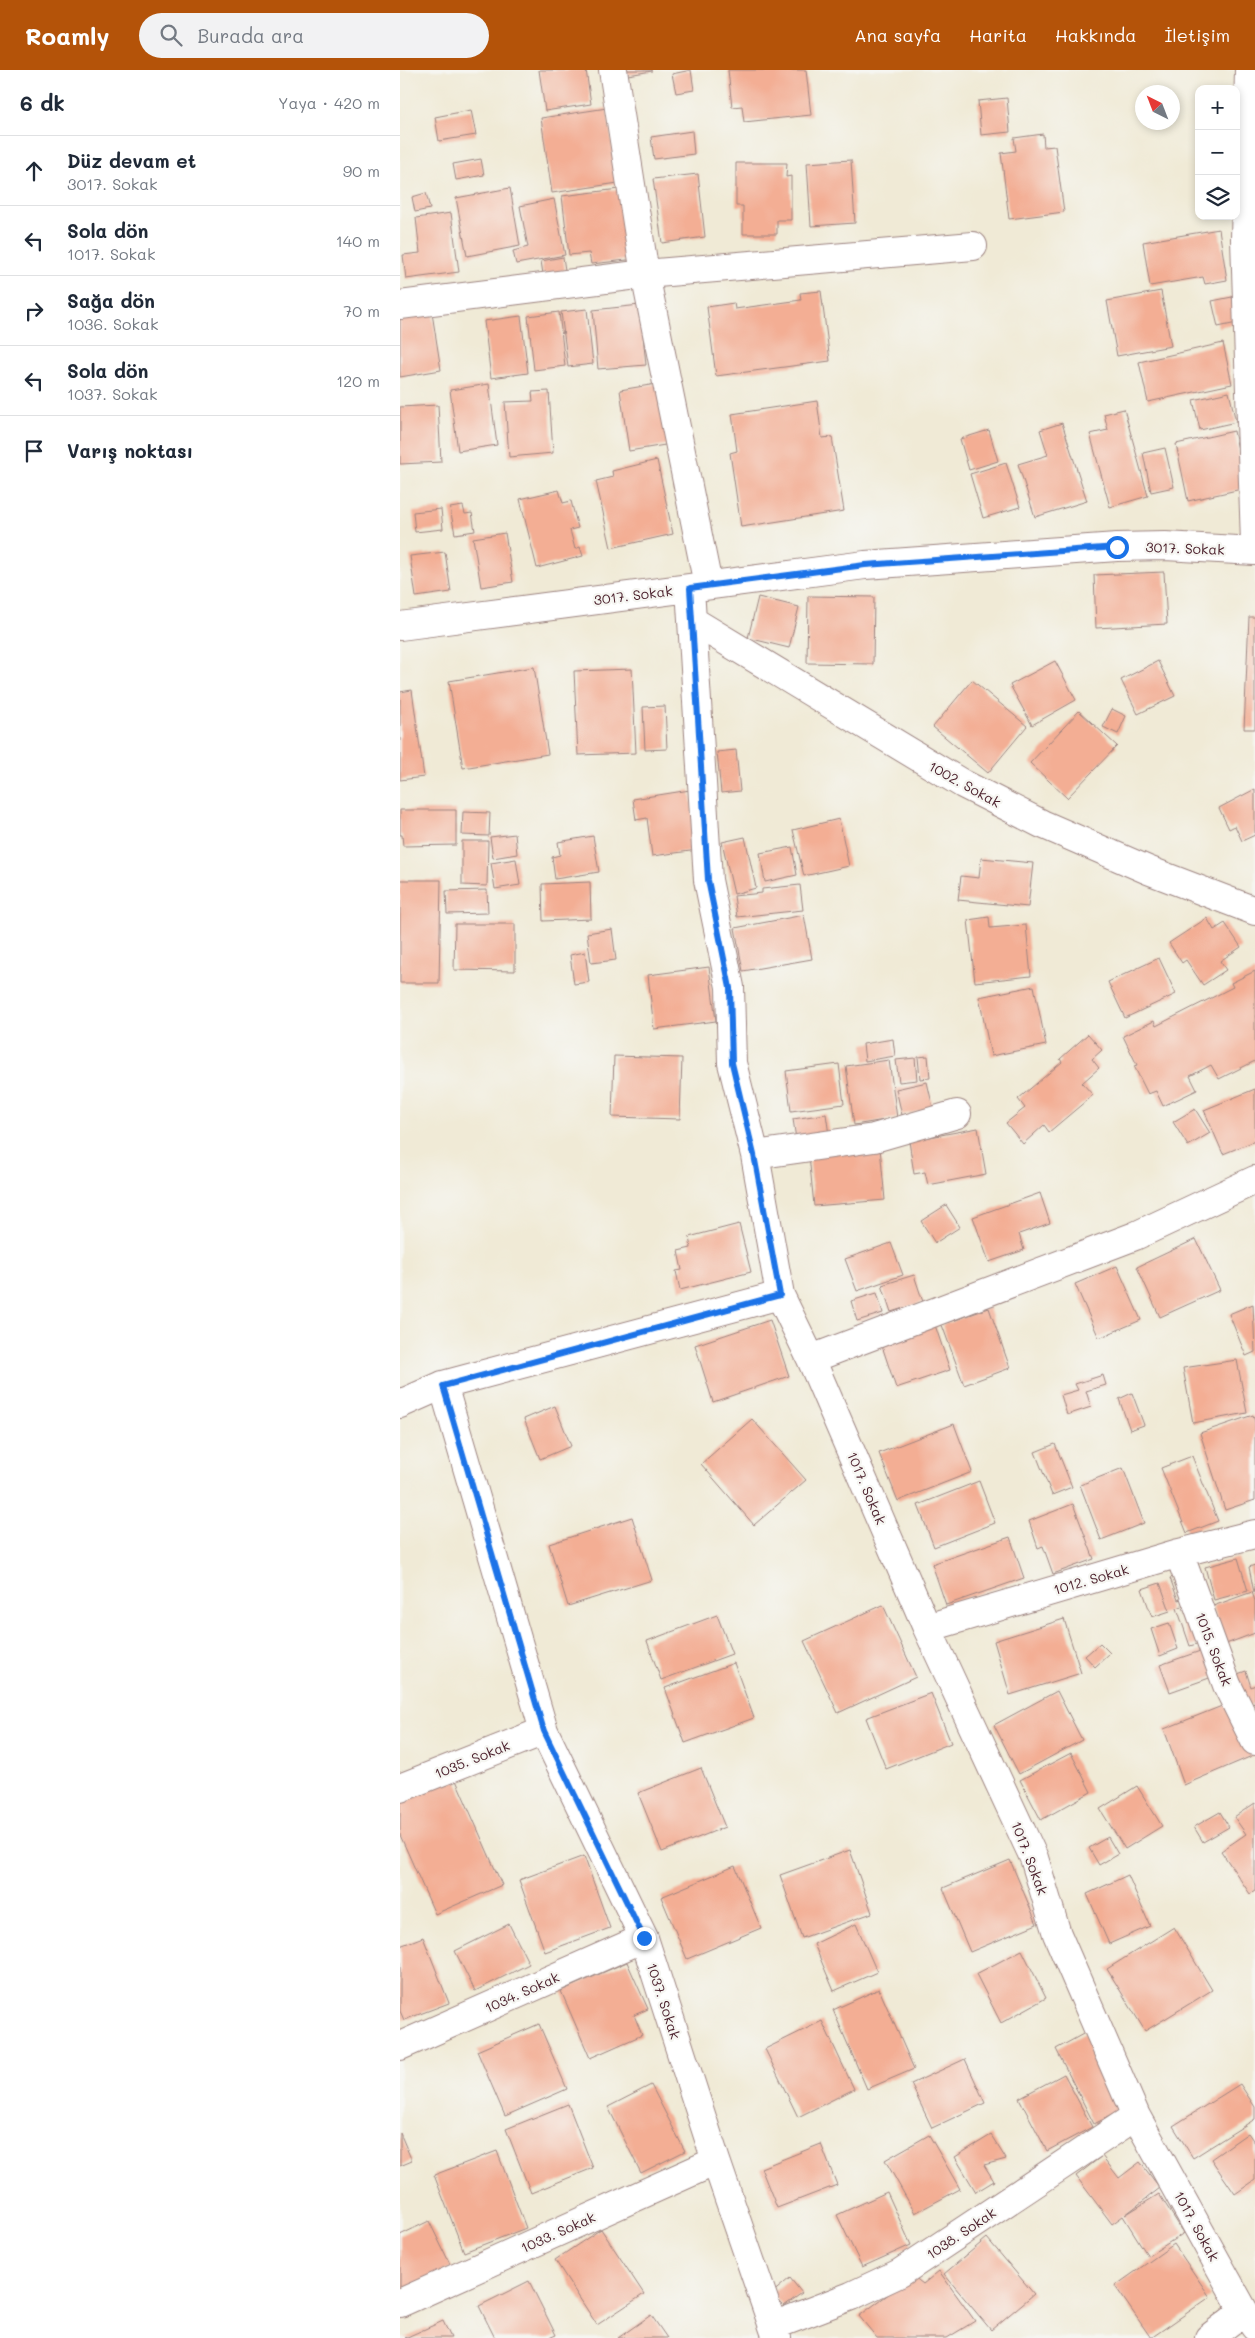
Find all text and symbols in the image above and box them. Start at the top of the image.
search box [139,13,489,58]
text: Roamly [25,20,109,51]
icon: search [157,21,185,49]
text: Burada ara [197,23,304,48]
text: Ana sayfa [854,23,941,47]
text: Harita [969,23,1027,47]
text: Hakkında [1055,23,1136,47]
text: İletişim [1164,23,1230,47]
north arrow [1135,85,1180,130]
map controls [1195,85,1240,220]
button: + [1195,85,1240,130]
text: 6 dk [20,89,65,116]
text: Yaya · 420 m [278,92,380,113]
button: − [1195,130,1240,175]
text: Düz devam et [67,148,196,173]
icon: ahead [20,157,48,185]
text: 90 m [343,160,380,181]
text: 3017. Sokak [67,173,158,194]
button: layers [1195,175,1240,220]
text: Sola dön [67,218,149,243]
icon: left [20,227,48,255]
text: 140 m [336,230,380,251]
text: 1017. Sokak [67,243,155,264]
text: Sağa dön [67,288,155,313]
icon: right [20,297,48,325]
text: 70 m [343,300,380,321]
text: 1036. Sokak [67,313,158,334]
text: Sola dön [67,358,149,383]
icon: left [20,367,48,395]
text: 120 m [336,370,380,391]
text: 1037. Sokak [67,383,158,404]
icon: arrive [20,437,48,465]
text: Varış noktası [67,438,193,463]
route start [1106,536,1129,559]
street label: 3017. Sokak [1145,537,1225,559]
street label: 3017. Sokak [592,581,674,609]
street label: 1002. Sokak [926,756,1004,812]
street label: 1017. Sokak [843,1449,891,1527]
street label: 1012. Sokak [1051,1559,1131,1599]
street label: 1015. Sokak [1191,1609,1237,1689]
street label: 1035. Sokak [432,1735,512,1783]
street label: 1017. Sokak [1007,1818,1053,1898]
route end [633,1927,656,1950]
street label: 1037. Sokak [643,1960,685,2042]
street label: 1034. Sokak [482,1967,562,2017]
street label: 1017. Sokak [1170,2188,1224,2264]
street label: 1038. Sokak [923,2203,999,2263]
street label: 1033. Sokak [518,2207,598,2257]

